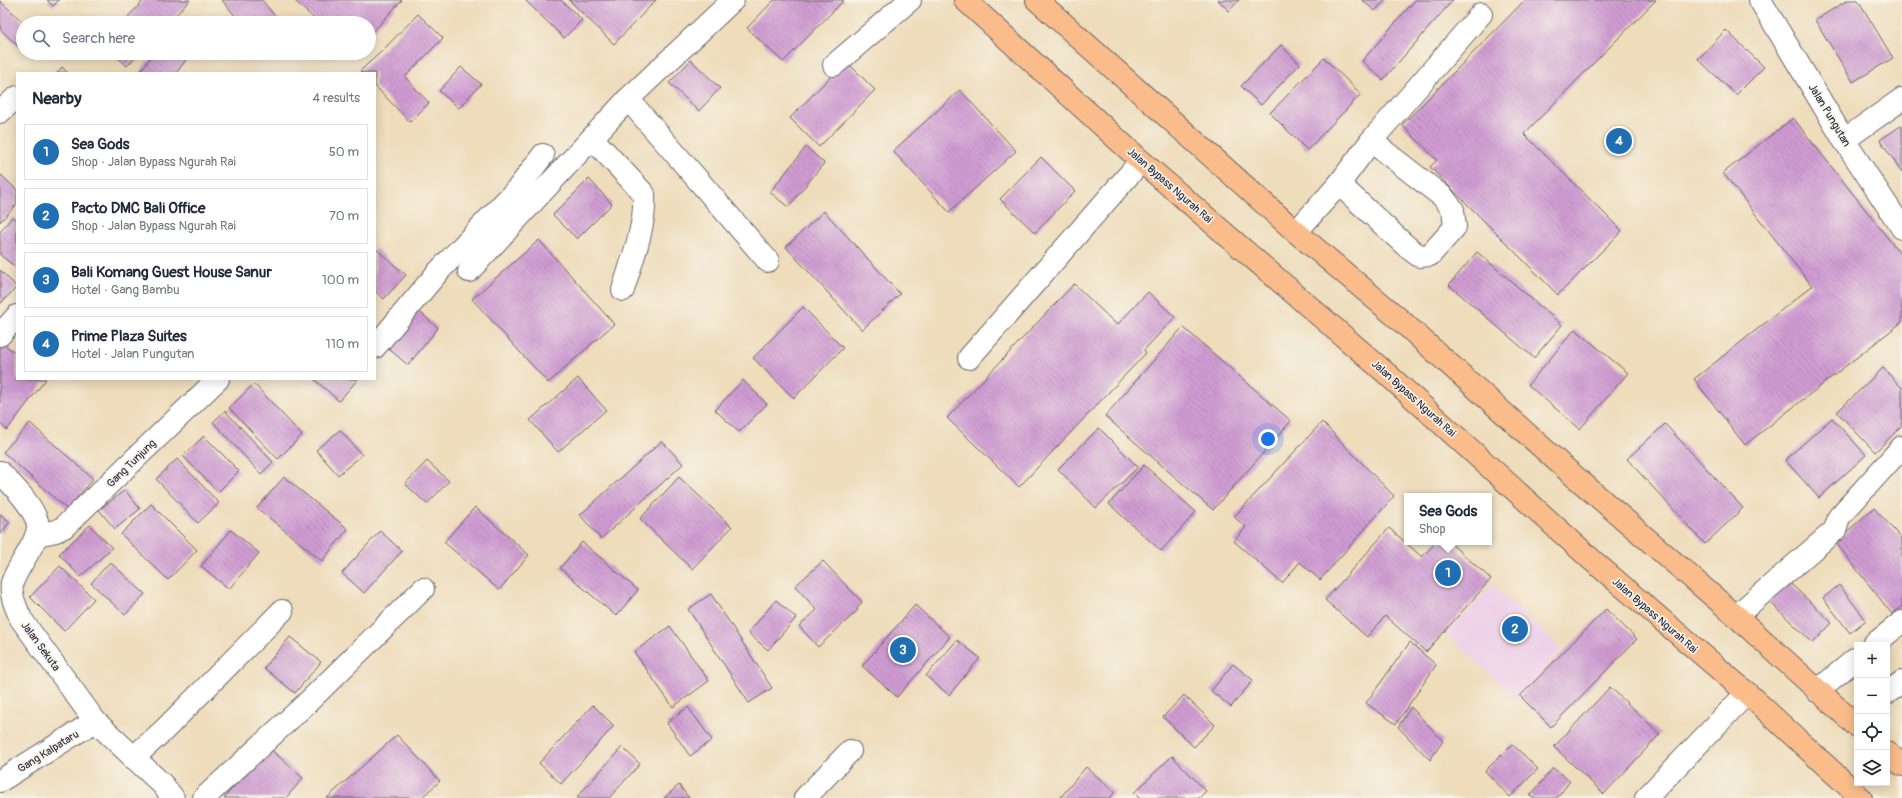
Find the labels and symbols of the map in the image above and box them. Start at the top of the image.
street label: Jalan Pungutan [1806,82,1853,149]
pin: 4 [1606,126,1632,156]
street label: Jalan Bypass Ngurah Rai [1125,145,1215,226]
street label: Jalan Bypass Ngurah Rai [1369,357,1458,439]
your location [1258,429,1278,449]
street label: Gang Tunjung [104,436,159,490]
pin: 1 [1435,558,1461,588]
street label: Jalan Bypass Ngurah Rai [1610,575,1700,656]
pin: 2 [1502,614,1528,644]
street label: Jalan Sekuta [18,619,63,674]
pin: 3 [890,635,916,665]
street label: Gang Kalpataru [15,727,81,775]

